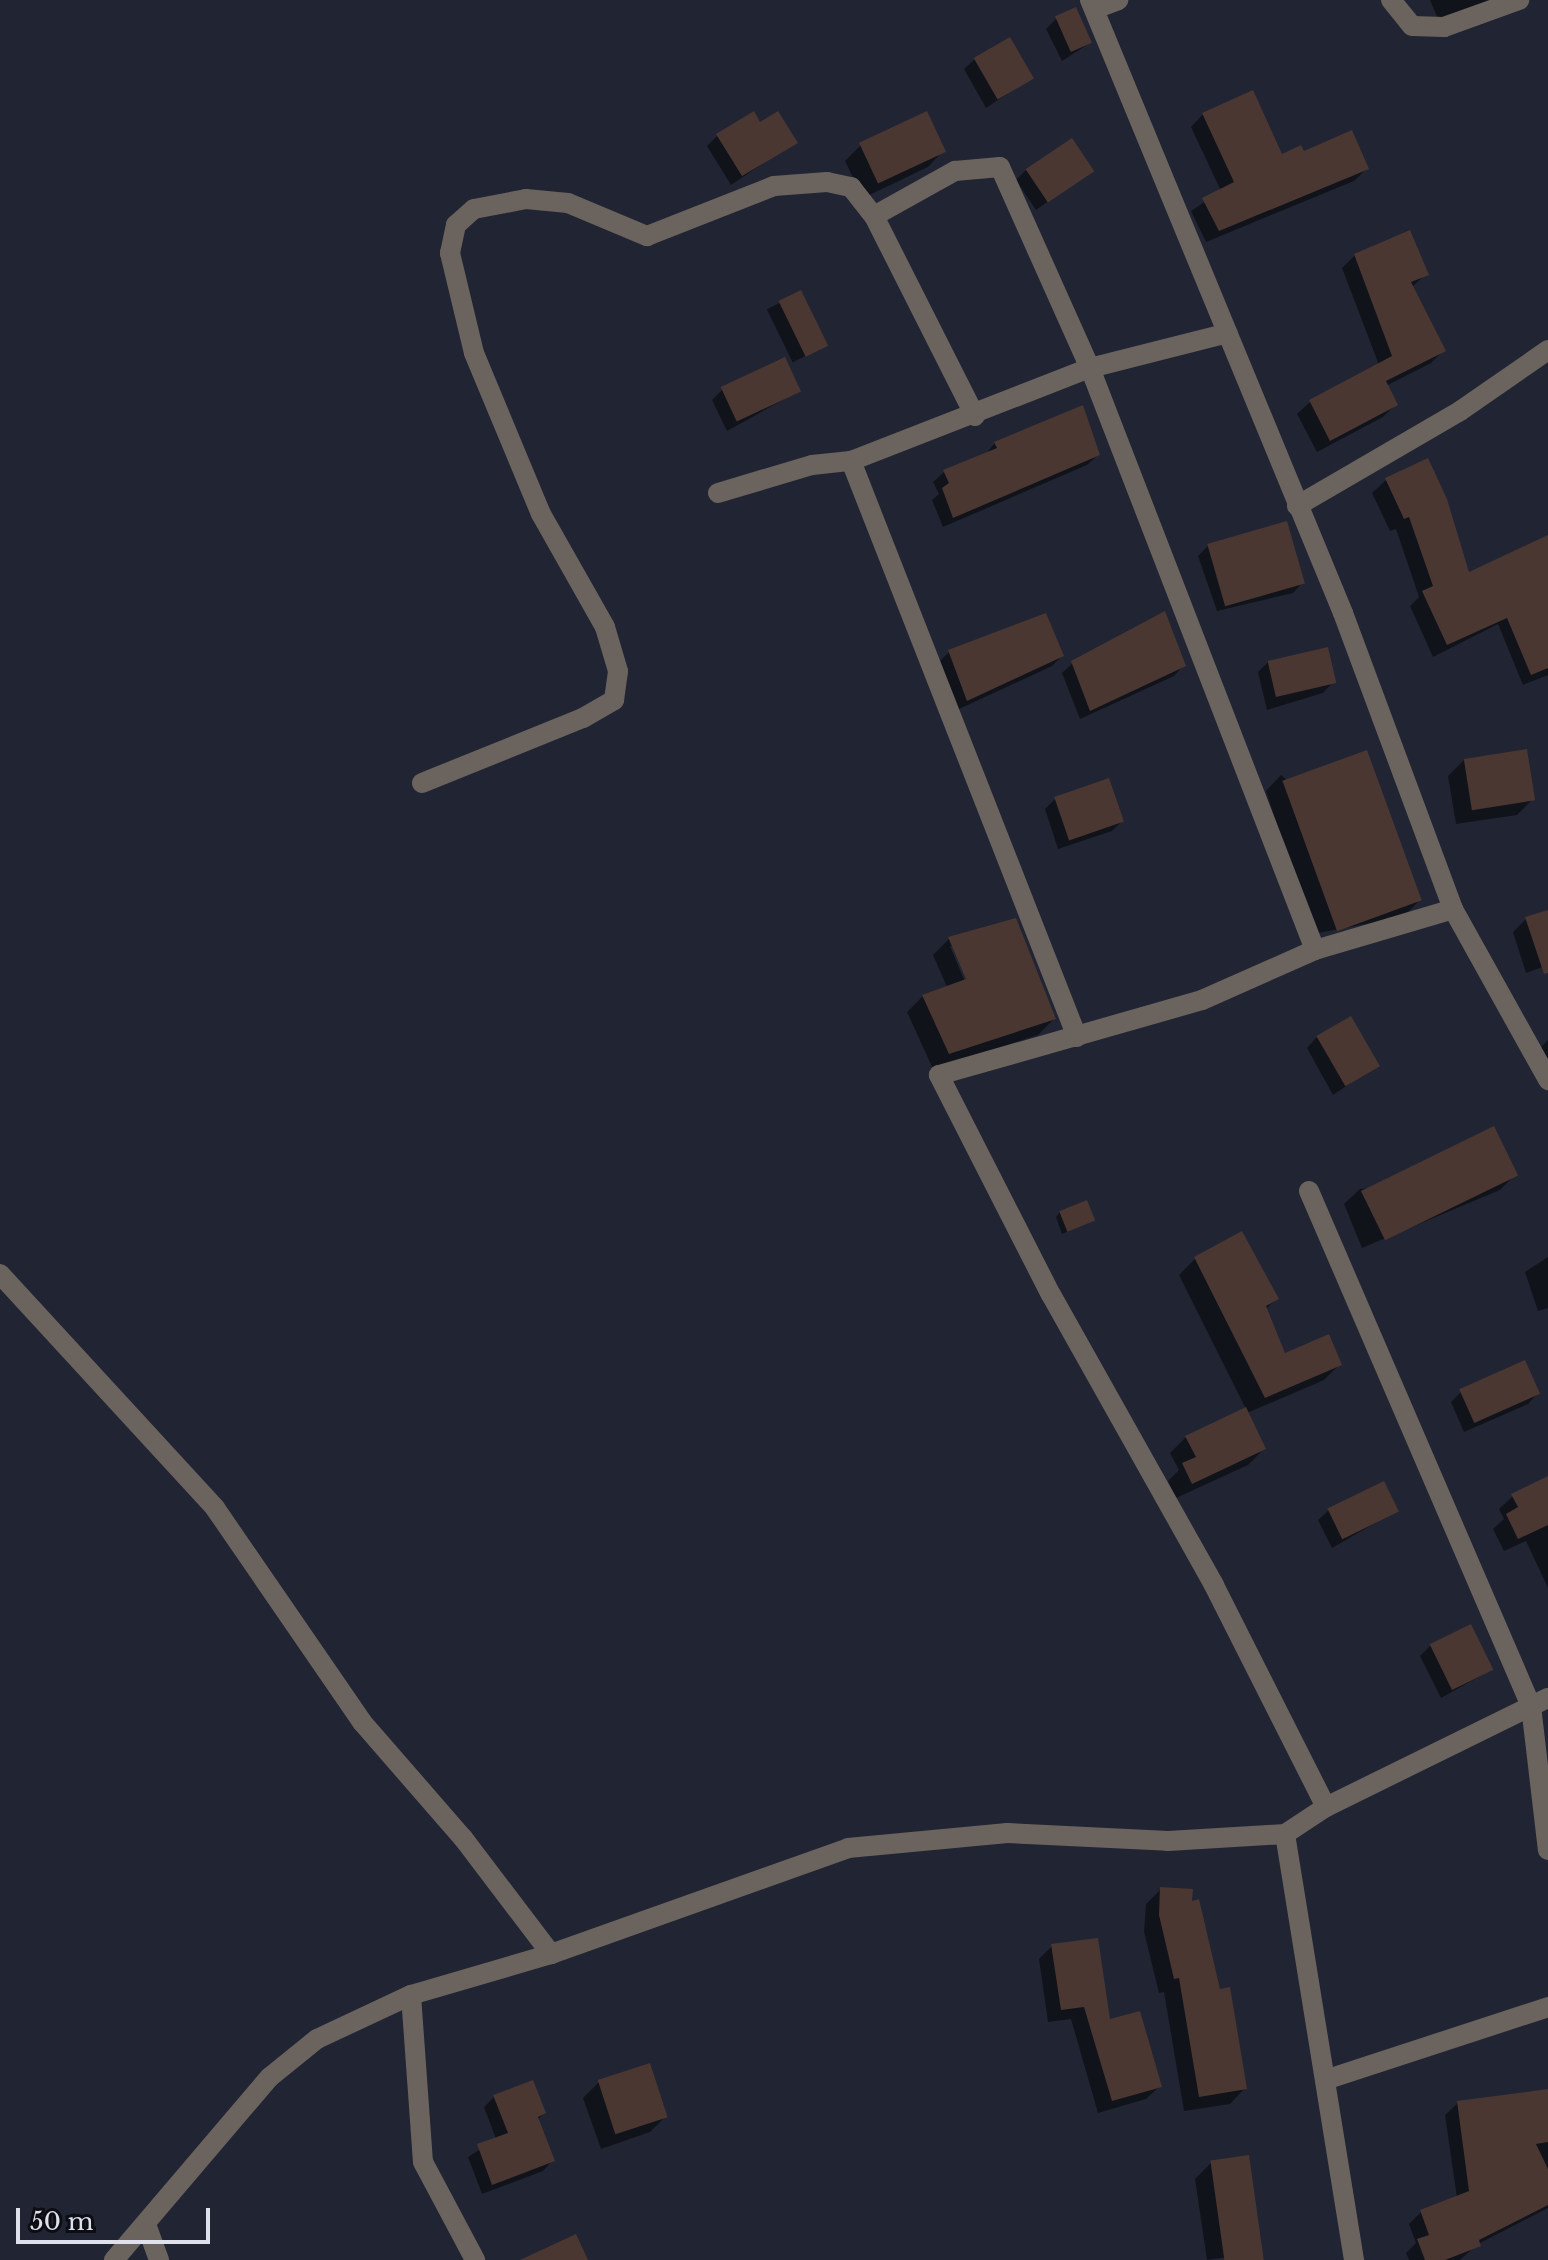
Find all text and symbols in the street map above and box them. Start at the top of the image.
scale bar [20,2192,214,2242]
text: 50 m [30,2207,93,2236]

